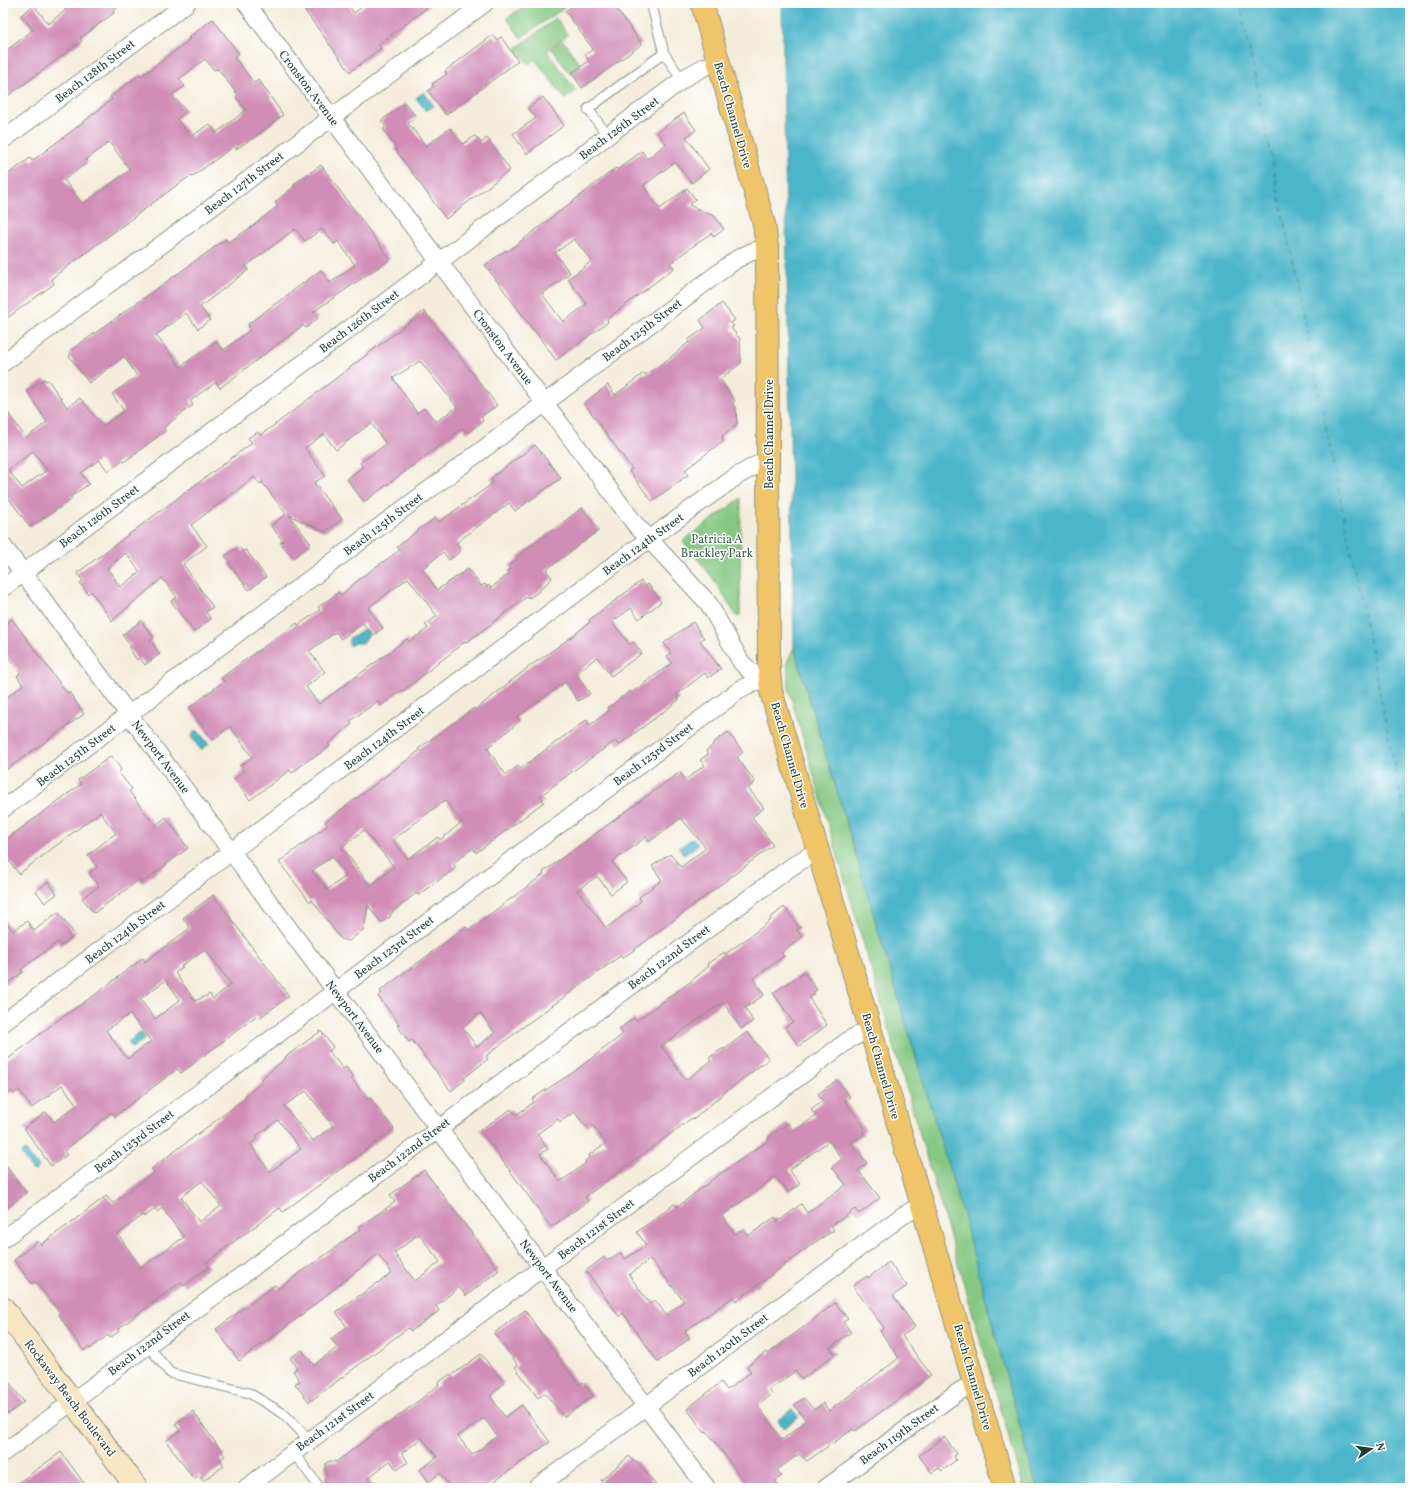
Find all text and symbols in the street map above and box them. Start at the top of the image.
street label: Beach 128th Street [52,36,139,107]
street label: Cronston Avenue [274,48,342,130]
street label: Beach Channel Drive [709,60,755,171]
street label: Beach 126th Street [576,93,663,164]
street label: Beach 127th Street [202,149,288,219]
street label: Beach 126th Street [316,286,403,357]
street label: Beach 125th Street [600,296,686,366]
street label: Cronston Avenue [468,307,536,389]
street label: Beach Channel Drive [762,379,778,489]
street label: Beach 126th Street [56,481,143,552]
street label: Beach 125th Street [341,490,427,560]
street label: Beach 124th Street [600,510,687,580]
park label: Patricia A Brackley Park [681,532,754,562]
street label: Beach Channel Drive [766,700,812,811]
street label: Beach 124th Street [341,703,428,774]
street label: Newport Avenue [127,718,193,798]
street label: Beach 123rd Street [610,719,697,790]
street label: Beach 125th Street [34,721,120,791]
street label: Beach 124th Street [82,897,169,968]
street label: Beach 123rd Street [351,912,438,983]
street label: Beach 122nd Street [625,922,714,994]
street label: Newport Avenue [321,978,387,1058]
street label: Beach Channel Drive [857,1011,903,1122]
street label: Beach 123rd Street [91,1106,178,1177]
street label: Beach 122nd Street [365,1115,454,1187]
street label: Beach 121st Street [555,1196,638,1264]
street label: Newport Avenue [515,1237,581,1317]
street label: Beach 122nd Street [105,1308,194,1380]
street label: Beach 120th Street [685,1310,772,1381]
street label: Beach Channel Drive [949,1322,995,1433]
street label: Rockaway Beach Boulevard [20,1337,119,1461]
street label: Beach 121st Street [293,1388,378,1456]
street label: Beach 119th Street [857,1401,943,1469]
north arrow [1351,1429,1391,1469]
text: N [1371,1442,1387,1453]

